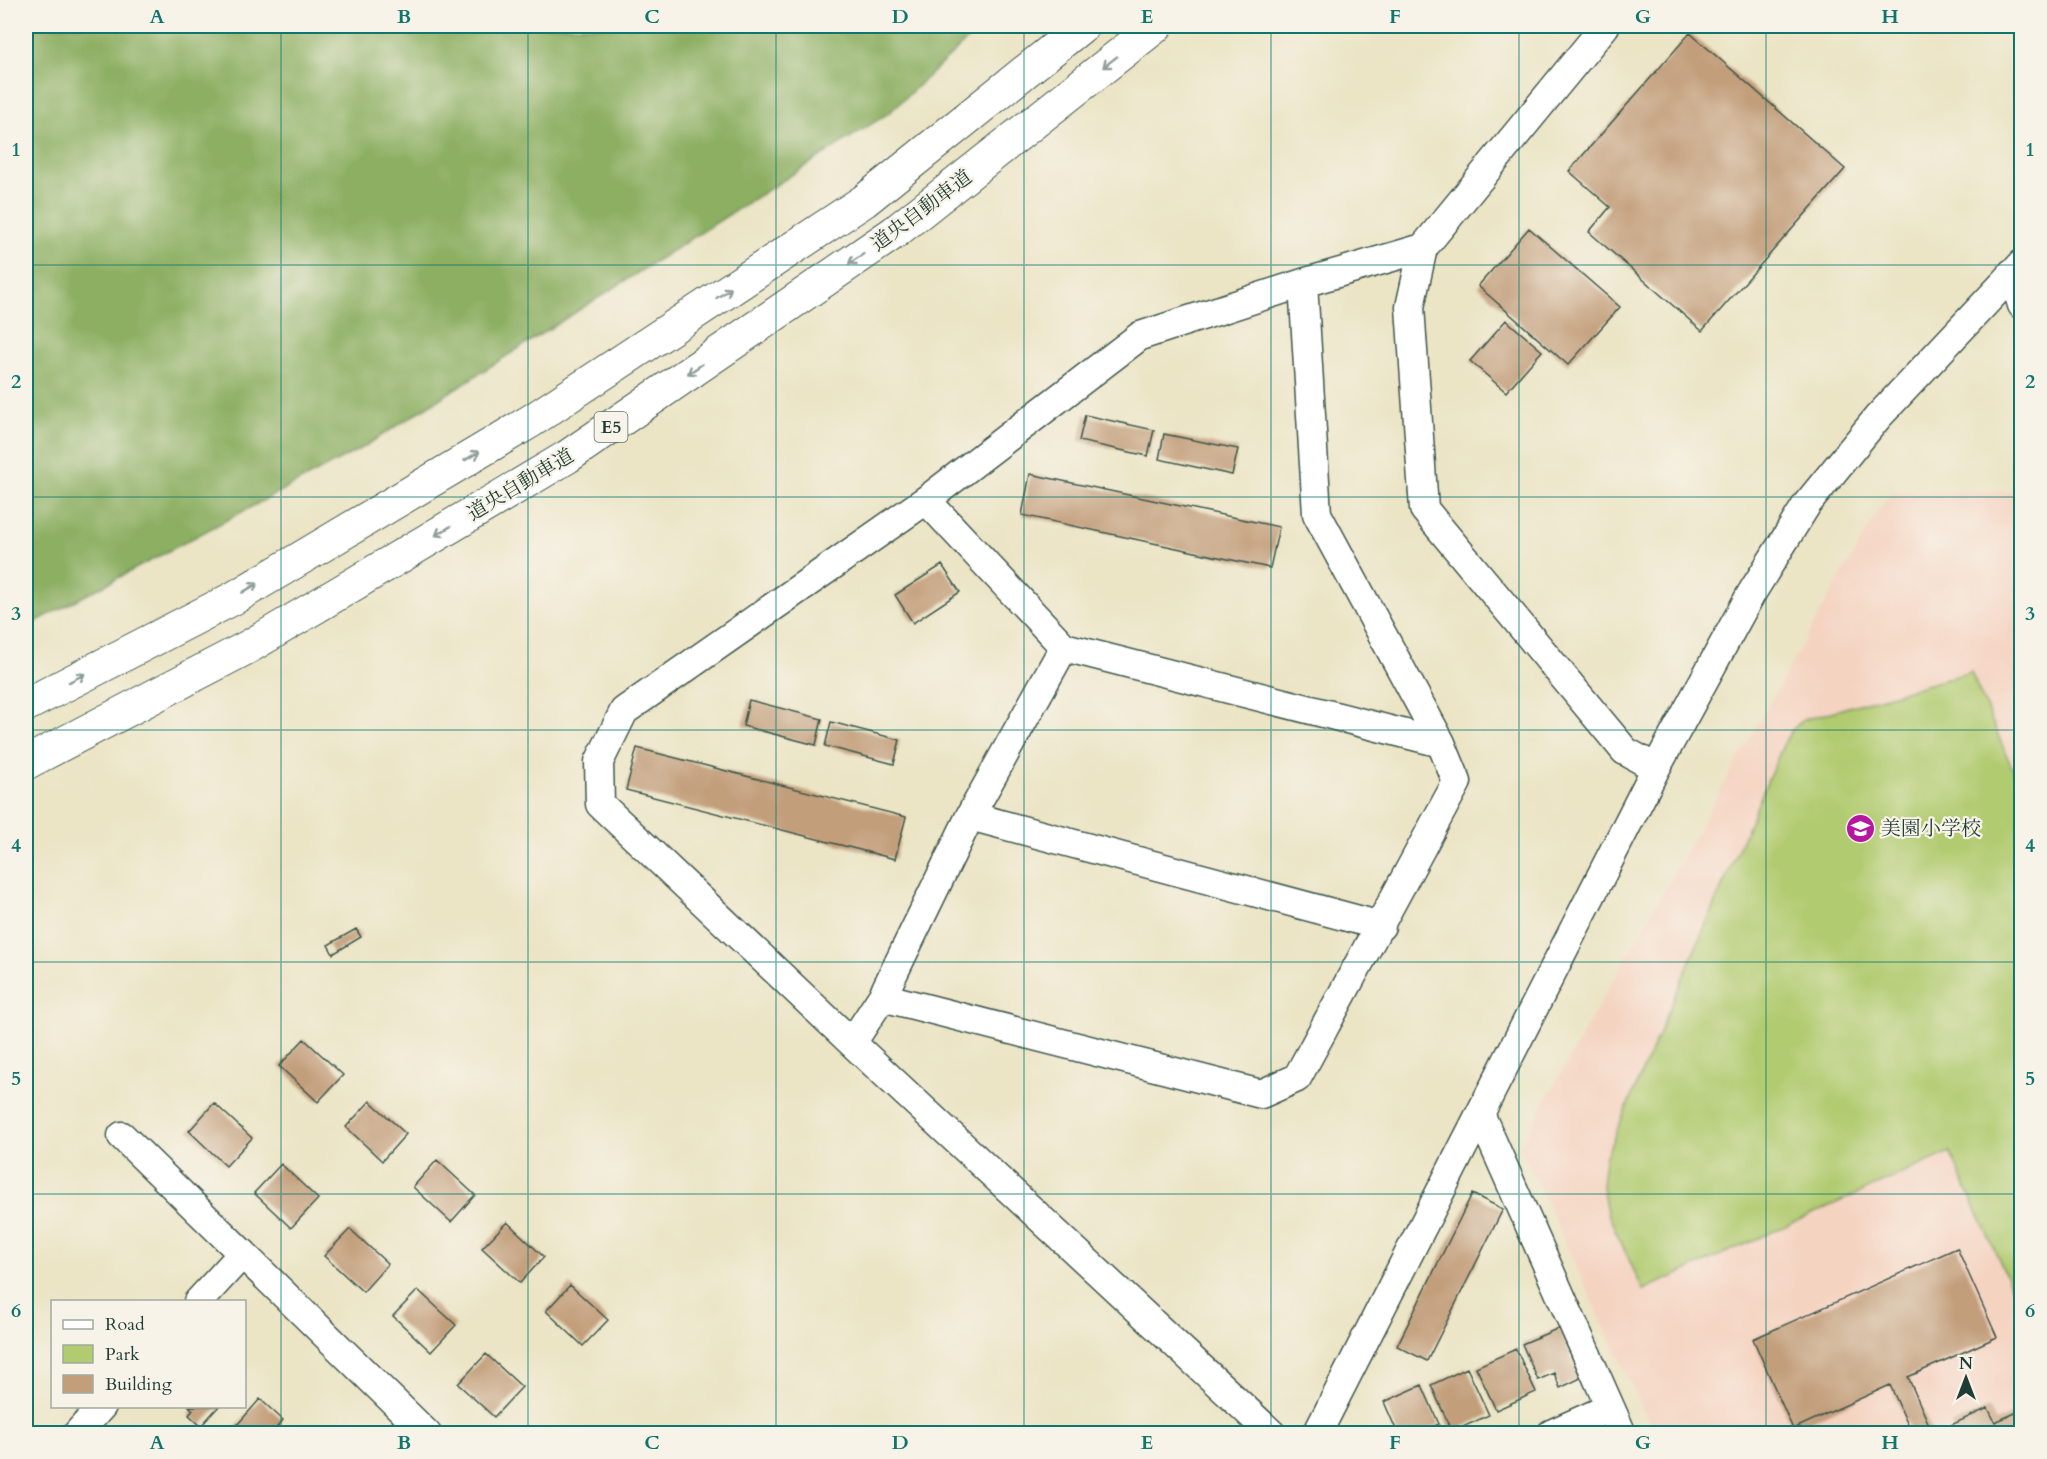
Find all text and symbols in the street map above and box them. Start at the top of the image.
text: A [149,3,165,30]
text: B [397,3,411,30]
text: C [644,3,660,30]
text: D [891,3,909,30]
text: E [1141,3,1153,30]
text: F [1389,3,1401,30]
text: G [1635,3,1651,30]
text: H [1881,3,1899,30]
one-way arrow [1102,55,1118,68]
text: 1 [11,136,21,163]
text: 1 [2025,136,2035,163]
street label: 道央自動車道 [865,164,977,257]
one-way arrow [849,253,865,265]
one-way arrow [715,287,732,299]
one-way arrow [688,363,704,375]
text: 2 [11,368,21,395]
text: 2 [2025,368,2035,395]
road number: E5 [594,412,628,442]
street label: 道央自動車道 [462,442,579,527]
one-way arrow [463,449,480,461]
one-way arrow [435,525,452,537]
one-way arrow [241,582,258,594]
text: 3 [11,600,21,627]
text: 3 [2025,600,2035,627]
one-way arrow [68,672,86,684]
school or university icon: 美園小学校 [1844,812,1876,844]
place label: 美園小学校 [1881,815,1981,842]
text: 4 [11,832,21,859]
text: 4 [2025,832,2035,859]
text: 5 [11,1065,21,1092]
text: 5 [2025,1065,2035,1092]
text: 6 [11,1297,21,1324]
text: 6 [2025,1297,2035,1324]
legend [51,1300,246,1408]
text: Road [105,1312,145,1337]
text: Park [105,1342,140,1367]
north arrow [1936,1348,1996,1408]
text: N [1959,1353,1973,1375]
text: Building [105,1372,173,1397]
text: A [149,1429,165,1456]
text: B [397,1429,411,1456]
text: C [644,1429,660,1456]
text: D [891,1429,909,1456]
text: E [1141,1429,1153,1456]
text: F [1389,1429,1401,1456]
text: G [1635,1429,1651,1456]
text: H [1881,1429,1899,1456]

